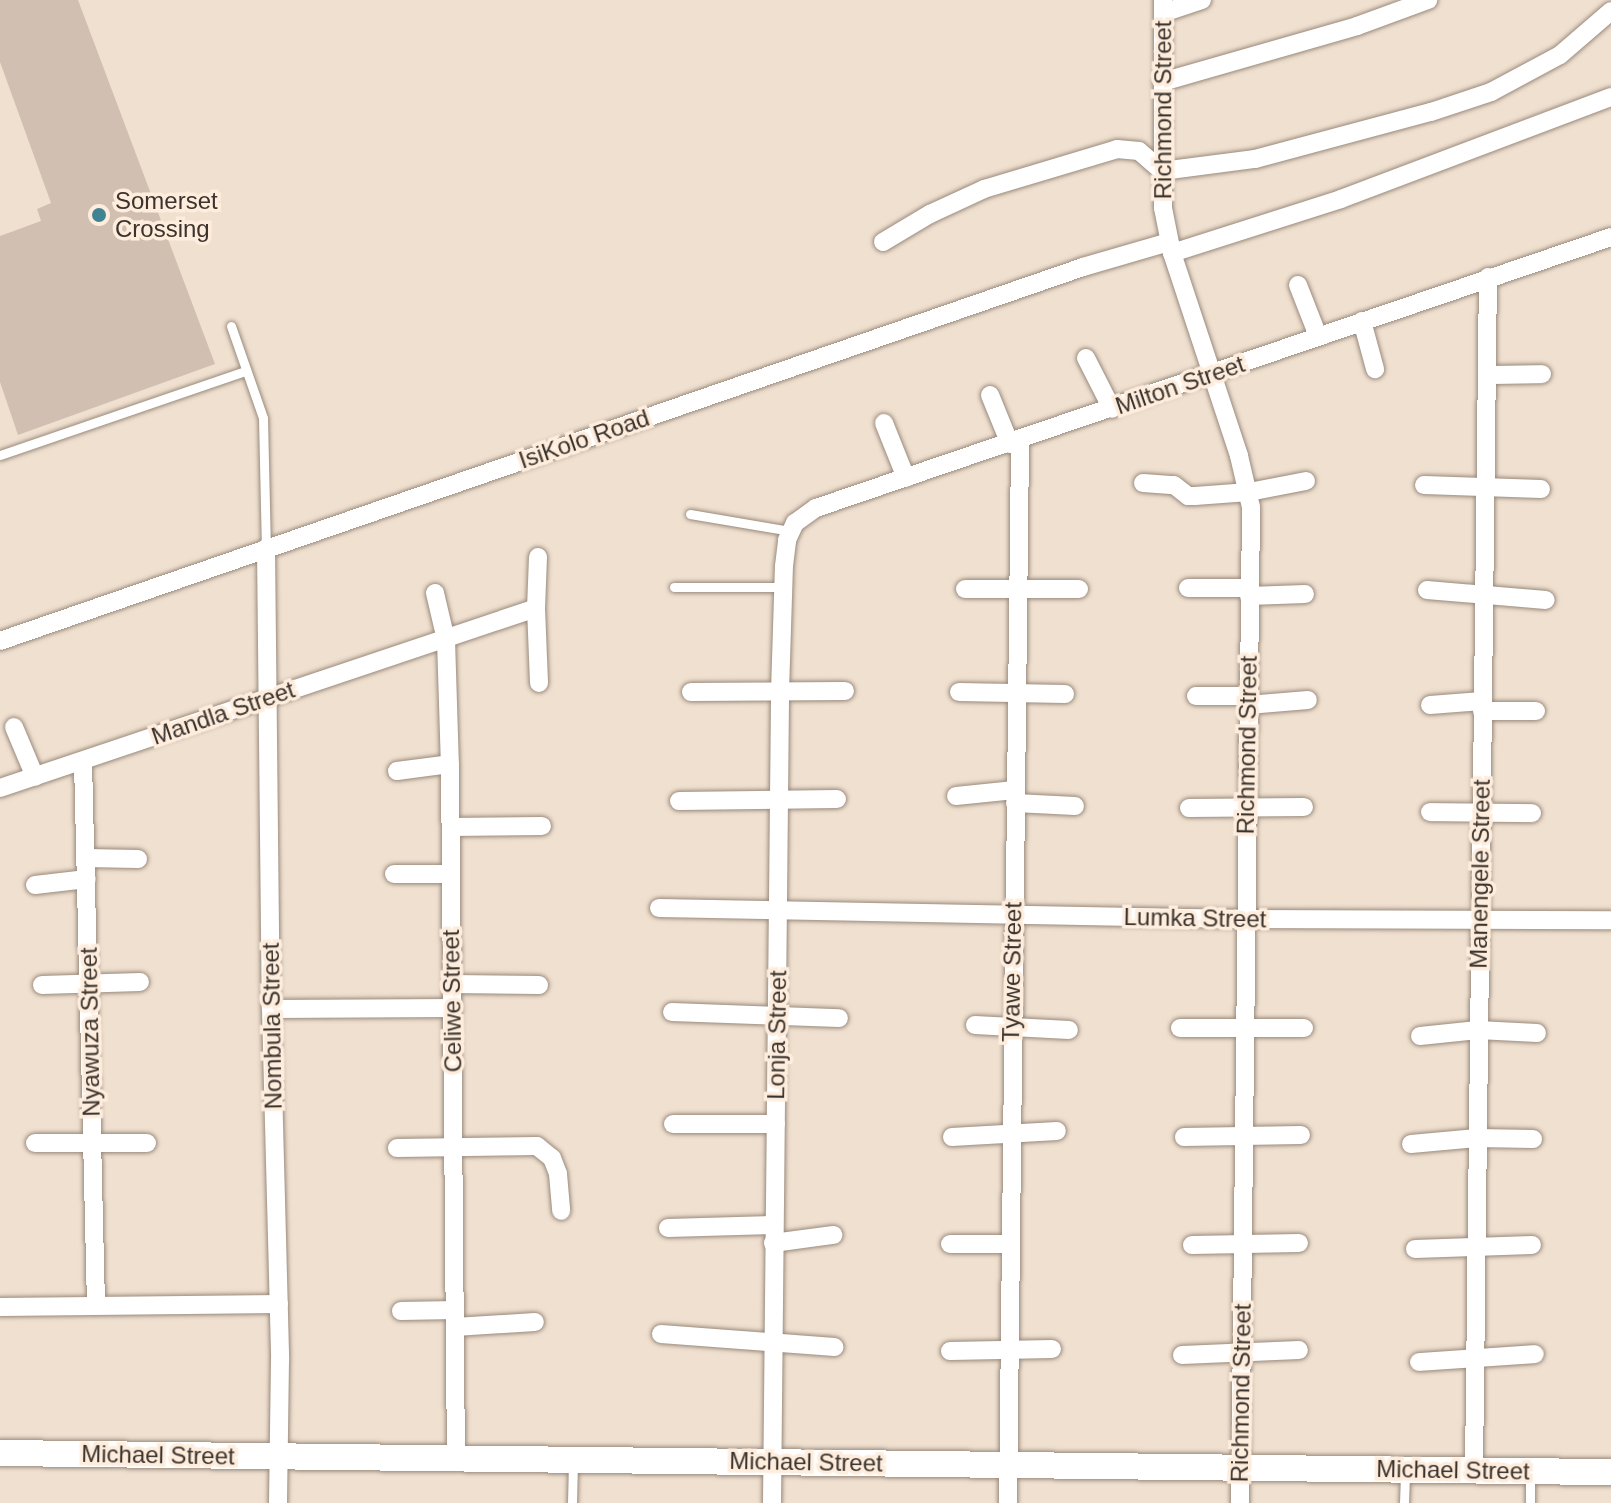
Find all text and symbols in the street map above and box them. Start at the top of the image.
street label: Richmond Street [1149,21,1177,199]
place label: Somerset Crossing [115,187,218,243]
marker: Somerset Crossing [90,206,108,224]
street label: Milton Street [1112,349,1248,421]
street label: IsiKolo Road [515,403,653,475]
street label: Richmond Street [1231,655,1263,835]
street label: Mandla Street [148,675,298,751]
street label: Manengele Street [1464,779,1496,969]
street label: Tyawe Street [996,902,1028,1042]
street label: Lumka Street [1123,902,1267,934]
street label: Celiwe Street [436,929,468,1073]
street label: Nombula Street [256,942,288,1110]
street label: Nyawuza Street [74,947,106,1117]
street label: Lonja Street [761,970,793,1100]
street label: Richmond Street [1225,1303,1257,1483]
street label: Michael Street [81,1439,235,1471]
street label: Michael Street [729,1446,883,1478]
street label: Michael Street [1376,1454,1530,1486]

